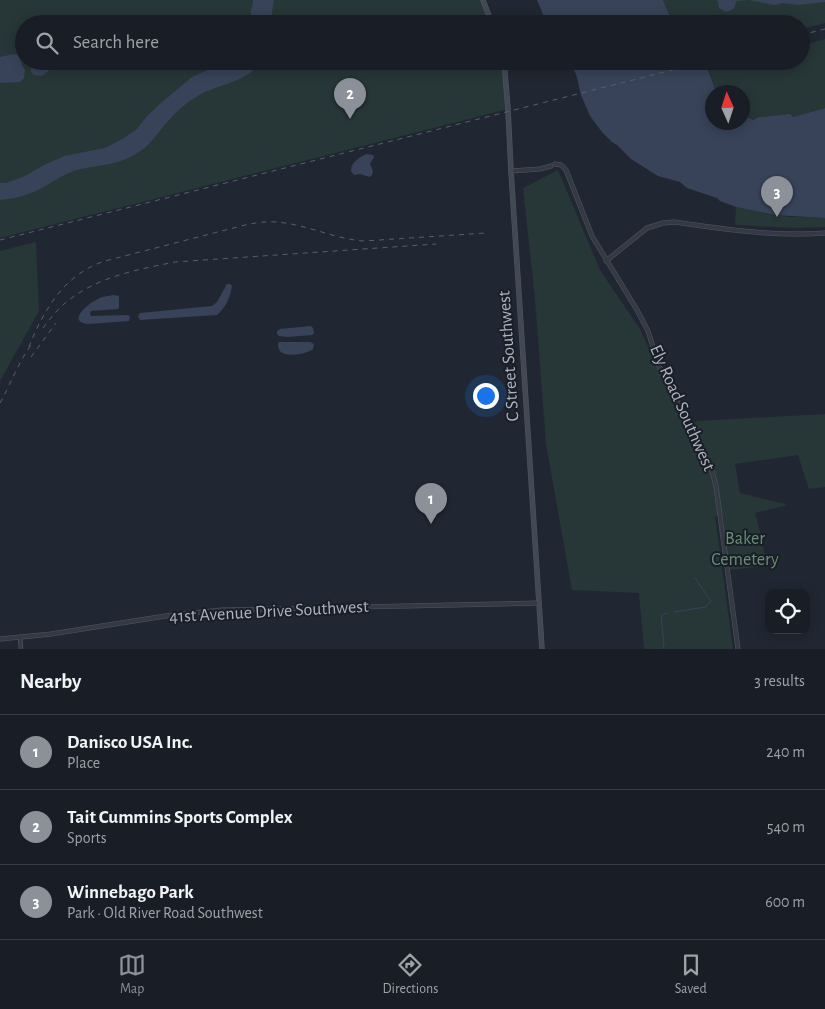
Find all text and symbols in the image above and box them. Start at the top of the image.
search box [15,15,810,70]
icon: search [33,29,61,57]
text: Search here [73,33,159,52]
pin: 2 [334,78,366,119]
north arrow [705,85,750,130]
pin: 3 [761,176,793,217]
street label: C Street Southwest [495,290,523,422]
street label: Ely Road Southwest [646,342,718,474]
your location [473,383,499,409]
pin: 1 [415,483,447,524]
park label: Baker Cemetery [711,530,779,569]
map controls [765,589,810,634]
button: locate [765,589,810,634]
street label: 41st Avenue Drive Southwest [169,598,369,626]
text: Nearby [20,671,81,692]
text: 3 results [754,673,805,689]
text: Danisco USA Inc. [67,733,193,752]
text: 1 [33,744,39,760]
text: 240 m [766,744,805,760]
text: Place [67,755,100,771]
text: Tait Cummins Sports Complex [67,808,292,827]
text: 2 [32,819,40,835]
text: 540 m [767,819,805,835]
text: Sports [67,830,107,846]
text: Winnebago Park [67,883,194,902]
text: 3 [33,894,39,910]
text: 600 m [765,894,805,910]
text: Park · Old River Road Southwest [67,905,263,921]
tab: Map [118,951,146,998]
tab: Directions [383,951,438,998]
tab: Saved [675,951,707,998]

